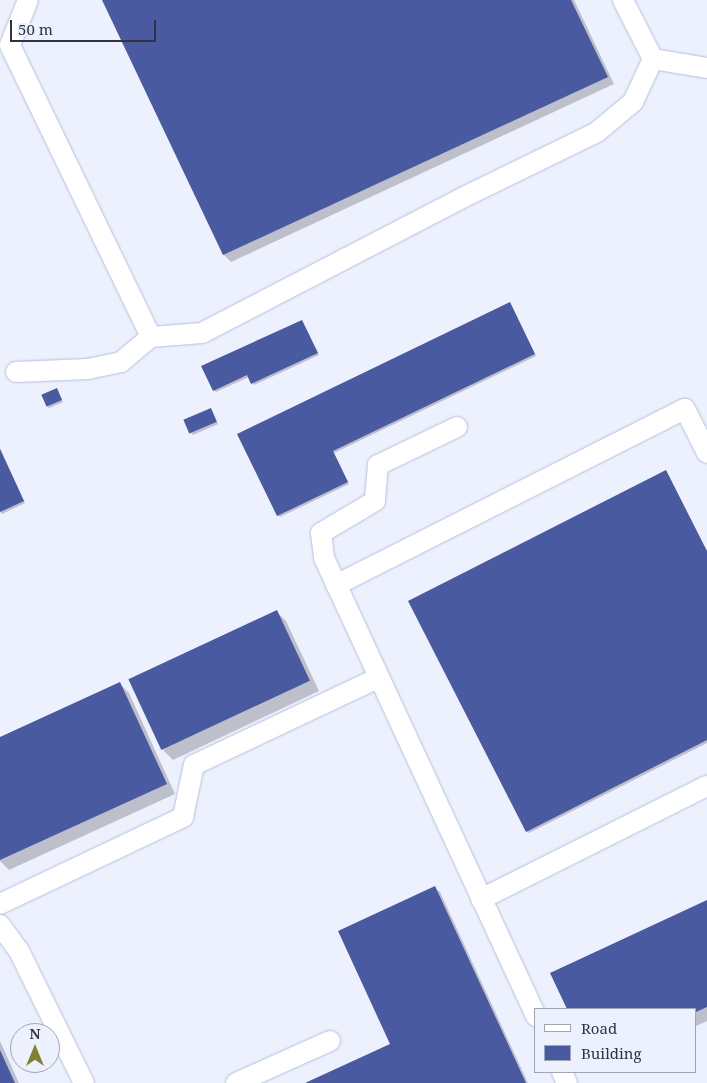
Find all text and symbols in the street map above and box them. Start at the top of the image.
scale bar [12,10,159,42]
text: 50 m [18,19,53,39]
legend [534,1008,697,1073]
text: Road [581,1018,617,1038]
north arrow [10,1023,60,1073]
text: N [29,1024,41,1043]
text: Building [581,1043,642,1063]

